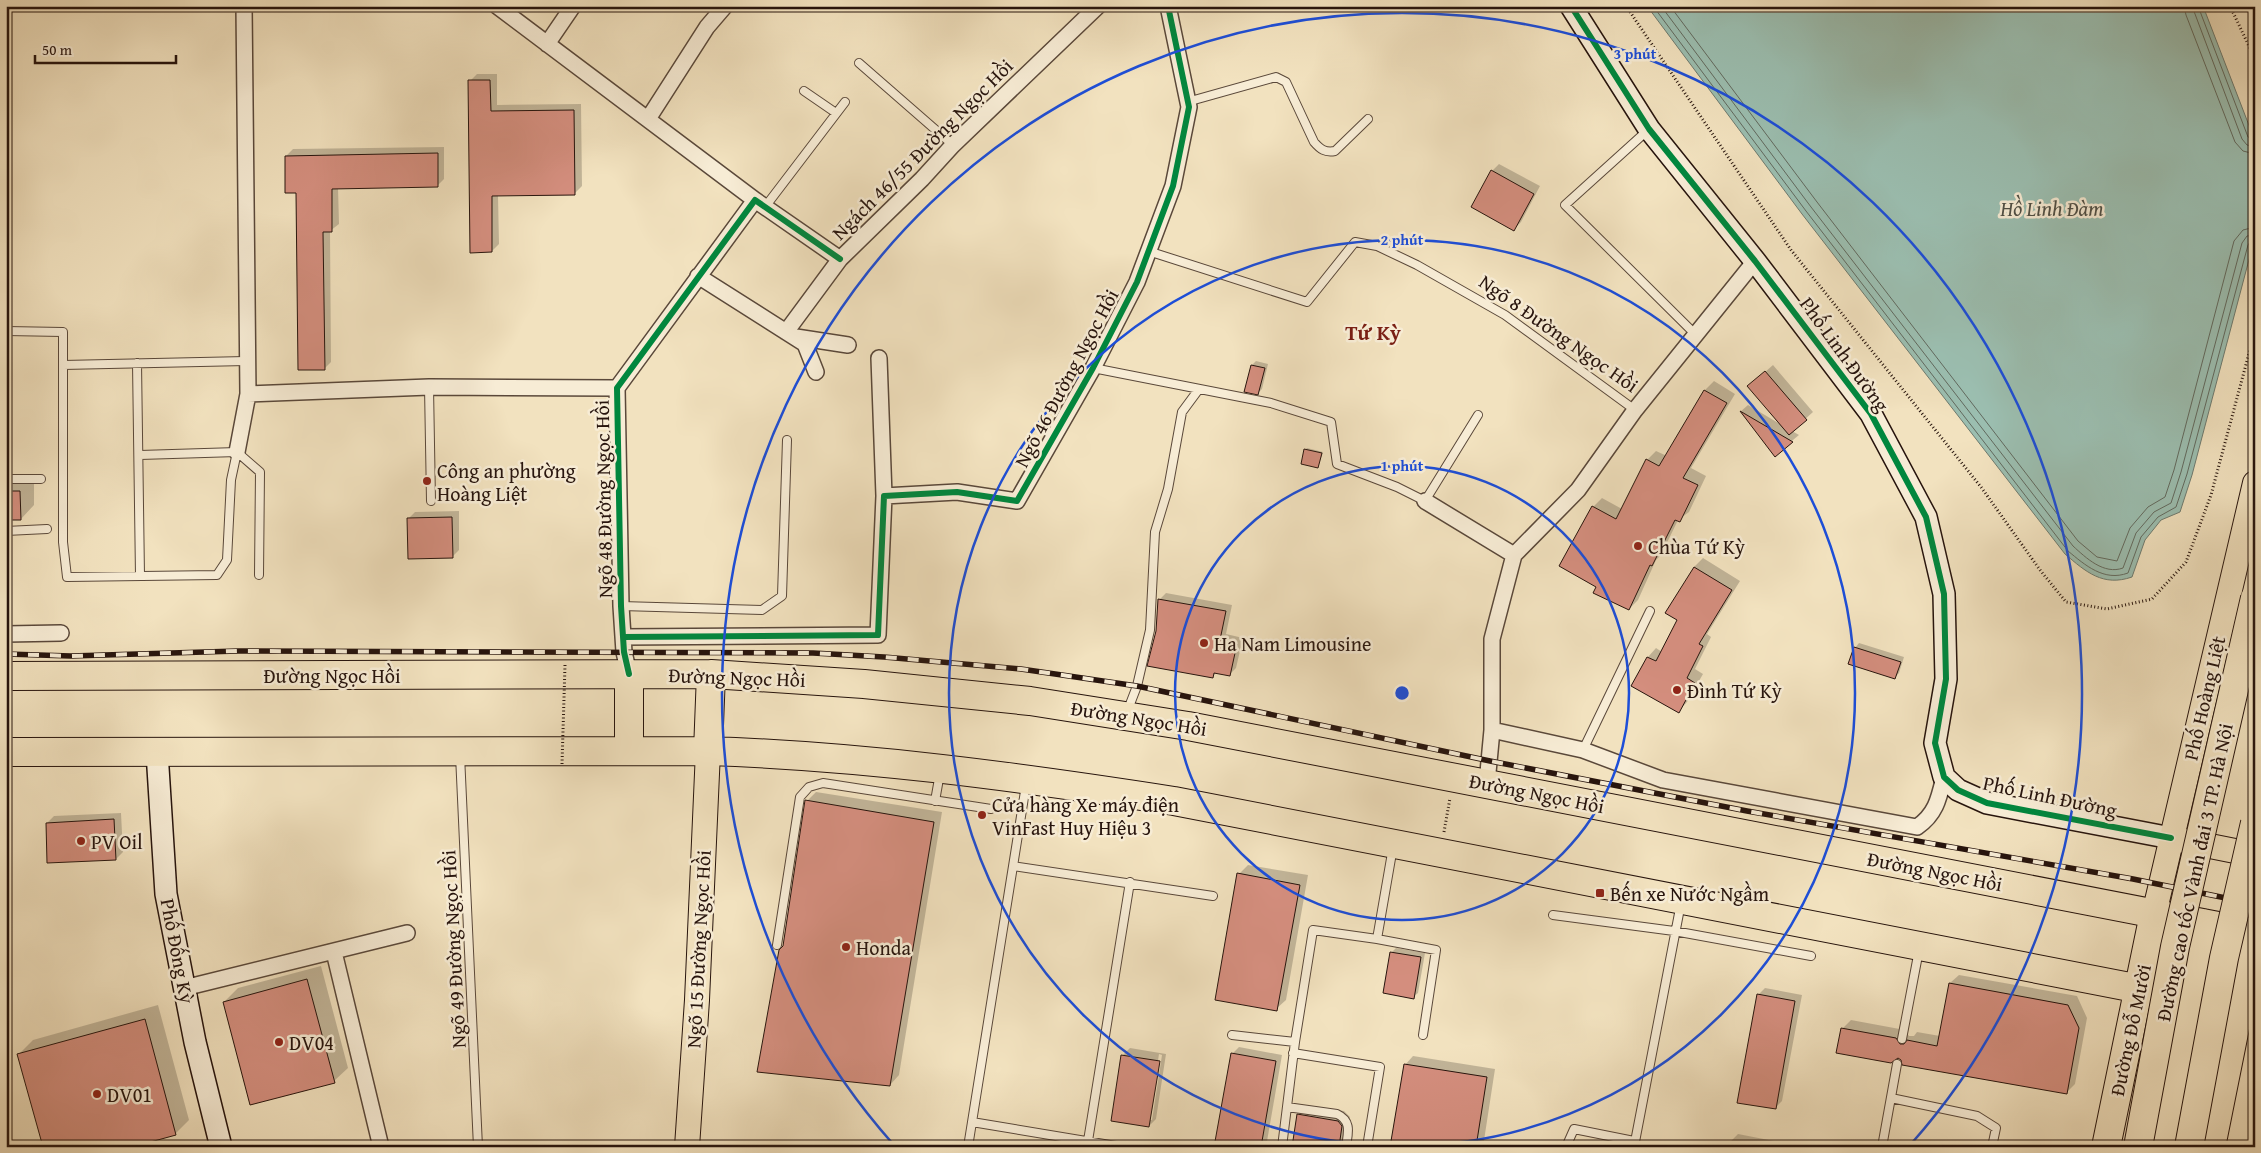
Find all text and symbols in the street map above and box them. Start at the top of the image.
scale bar [35,32,176,64]
text: 50 m [42,39,73,60]
text: 3 phút [1614,43,1657,64]
street label: Ngách 46/55 Đường Ngọc Hồi [825,51,1020,246]
water label: Hồ Linh Đàm [1999,193,2104,224]
text: 2 phút [1381,229,1424,250]
street label: Ngõ 8 Đường Ngọc Hồi [1473,267,1645,399]
street label: Ngõ 46 Đường Ngọc Hồi [1007,283,1126,472]
street label: Phố Linh Đường [1793,290,1897,418]
district label: Tứ Kỳ [1345,317,1401,348]
street label: Ngõ 48 Đường Ngọc Hồi [587,399,619,598]
text: 1 phút [1381,455,1424,476]
place label: Công an phường Hoàng Liệt [437,456,576,508]
marker: Công an phường Hoàng Liệt [421,475,433,487]
place label: Chùa Tứ Kỳ [1648,532,1745,561]
marker: Chùa Tứ Kỳ [1632,540,1644,552]
place label: Ha Nam Limousine [1214,629,1371,658]
street label: Phố Hoàng Liệt [2176,633,2232,763]
marker: Ha Nam Limousine [1198,637,1210,649]
street label: Đường Ngọc Hồi [668,660,806,694]
street label: Đường Ngọc Hồi [263,661,401,690]
place label: Đình Tứ Kỳ [1687,676,1782,705]
centre of rings [1393,684,1411,702]
marker: Đình Tứ Kỳ [1671,684,1683,696]
street label: Đường Ngọc Hồi [1069,693,1209,743]
street label: Đường cao tốc Vành đai 3 TP. Hà Nội [2148,720,2240,1024]
street label: Đường Ngọc Hồi [1467,766,1607,820]
street label: Phố Linh Đường [1981,768,2120,824]
place label: Cửa hàng Xe máy điện VinFast Huy Hiệu 3 [992,790,1179,842]
marker: Cửa hàng Xe máy điện VinFast Huy Hiệu 3 [976,809,988,821]
place label: PV Oil [91,827,143,856]
marker: PV Oil [75,835,87,847]
street label: Đường Ngọc Hồi [1865,844,2005,898]
street label: Ngõ 49 Đường Ngọc Hồi [433,849,473,1049]
street label: Ngõ 15 Đường Ngọc Hồi [678,849,718,1049]
place label: Bến xe Nước Ngầm [1610,879,1770,908]
marker: Bến xe Nước Ngầm [1594,887,1606,899]
street label: Phố Đống Kỳ [154,896,202,1006]
place label: Honda [856,933,911,962]
marker: Honda [840,941,852,953]
street label: Đường Đỗ Mười [2102,961,2158,1099]
place label: DV04 [289,1028,334,1057]
marker: DV04 [273,1036,285,1048]
place label: DV01 [107,1080,152,1109]
marker: DV01 [91,1088,103,1100]

